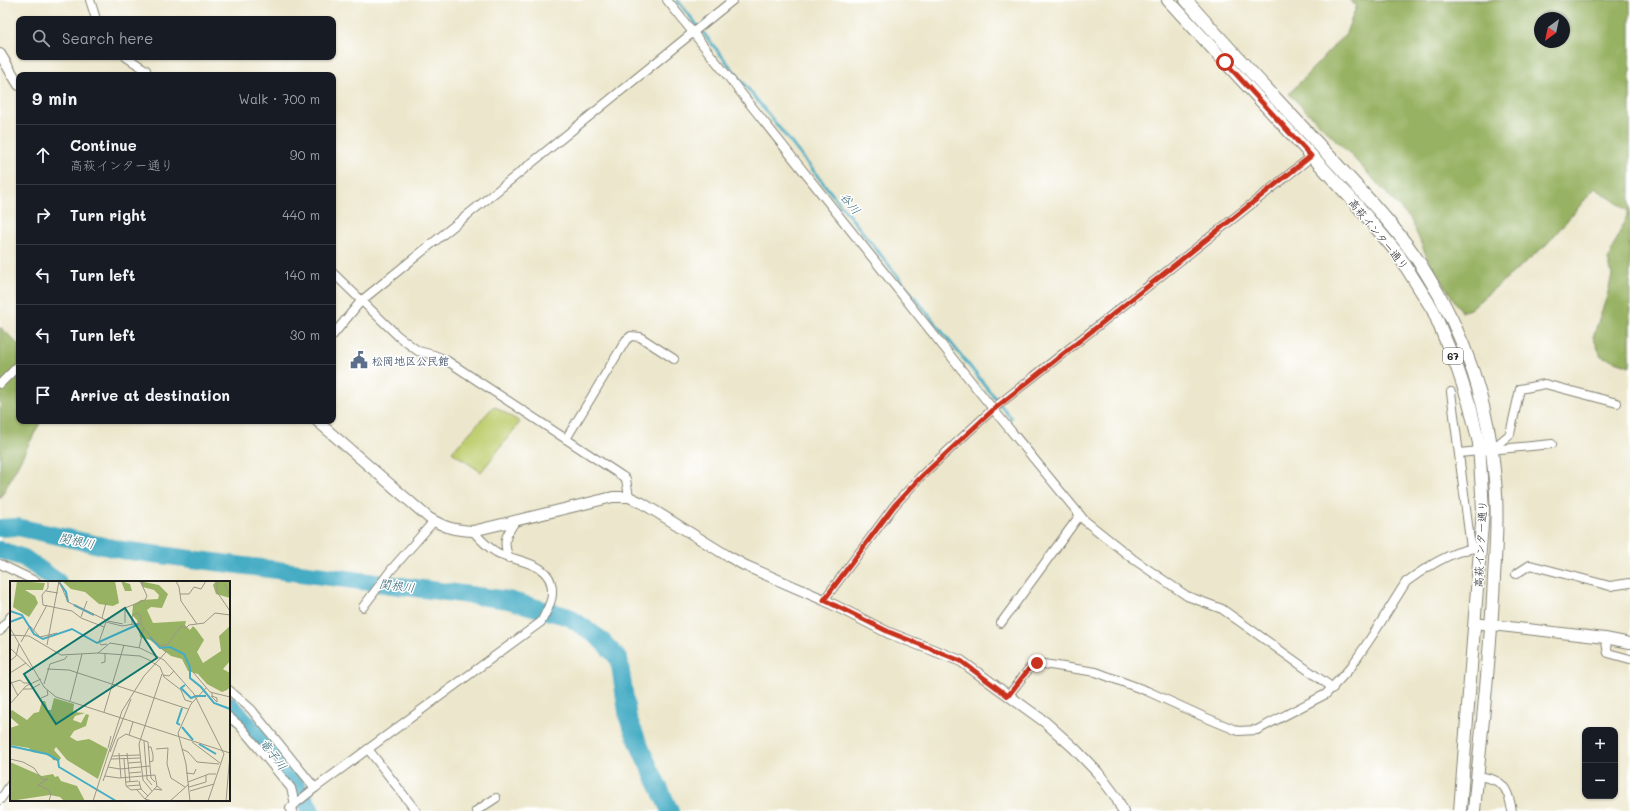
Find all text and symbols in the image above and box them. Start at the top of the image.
north arrow [1534,12,1570,48]
search box [16,16,336,60]
icon: search [30,27,52,49]
text: Search here [62,28,153,48]
route start [1216,53,1234,71]
text: 9 min [32,87,77,109]
text: Walk · 700 m [239,90,320,107]
text: Continue [70,135,137,155]
icon: ahead [32,144,54,166]
text: 90 m [290,146,320,163]
text: 高萩インター通り [70,156,173,173]
water label: 谷川 [837,189,865,217]
street label: 高萩インター通り [1346,195,1412,273]
icon: right [32,204,54,226]
text: Turn right [70,205,147,225]
text: 440 m [282,206,320,223]
icon: left [32,264,54,286]
text: Turn left [70,265,135,285]
text: 140 m [284,266,320,283]
icon: left [32,324,54,346]
text: Turn left [70,325,135,345]
text: 30 m [290,326,320,343]
road number: 67 [1443,348,1463,364]
public building icon: 松岡地区公民館 [349,350,369,370]
place label: 松岡地区公民館 [372,353,449,368]
icon: arrive [32,384,54,406]
text: Arrive at destination [70,385,230,405]
street label: 高萩インター通り [1470,500,1490,588]
water label: 関根川 [58,528,96,552]
water label: 関根川 [378,575,416,595]
inset map [10,581,230,801]
route end [1028,654,1046,672]
map controls [1582,727,1618,799]
button: + [1582,727,1618,763]
water label: 竜子川 [257,735,291,773]
button: − [1582,763,1618,799]

